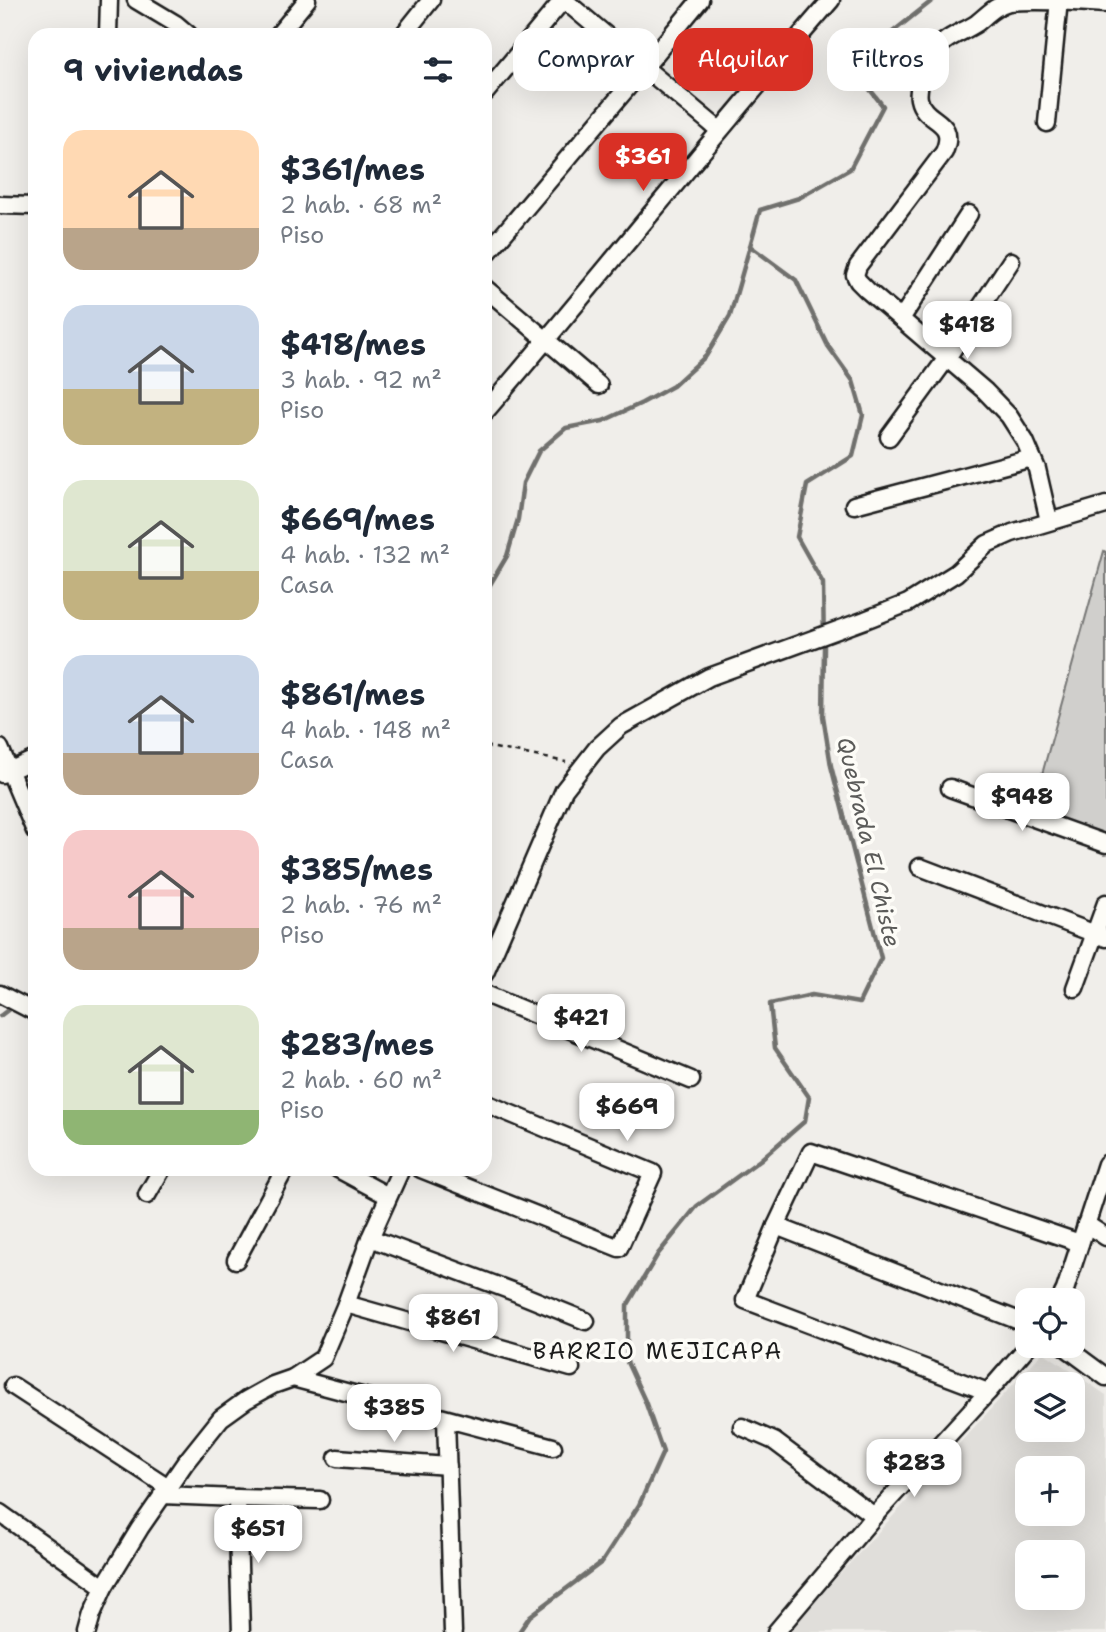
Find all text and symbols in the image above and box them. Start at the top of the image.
chip: Comprar [513,28,659,91]
chip: Alquilar [673,28,813,91]
chip: Filtros [827,28,949,91]
text: 9 viviendas [63,50,243,91]
icon: filters [419,51,457,89]
pin: $361 [602,134,684,193]
text: $361 [615,141,671,171]
text: $361/mes [280,149,425,190]
icon: home [119,158,203,242]
text: 2 hab. · 68 m² [280,190,442,220]
text: Piso [280,220,324,250]
pin: $418 [926,302,1008,361]
text: $418 [939,309,995,339]
text: $418/mes [280,324,426,365]
icon: home [119,333,203,417]
text: 3 hab. · 92 m² [280,365,442,395]
text: Piso [280,395,324,425]
text: $669/mes [280,499,435,540]
icon: home [119,508,203,592]
text: 4 hab. · 132 m² [280,540,450,570]
text: Casa [280,570,333,600]
text: $861/mes [280,674,425,715]
icon: home [119,683,203,767]
text: 4 hab. · 148 m² [280,715,451,745]
water label: Quebrada El Chiste [830,734,908,950]
text: Casa [280,745,333,775]
pin: $948 [981,774,1063,833]
text: $948 [991,781,1053,811]
text: $385/mes [280,849,433,890]
icon: home [119,858,203,942]
text: 2 hab. · 76 m² [280,890,442,920]
text: Piso [280,920,324,950]
pin: $421 [540,995,622,1054]
text: $421 [553,1002,609,1032]
text: $283/mes [280,1024,434,1065]
icon: home [119,1033,203,1117]
text: 2 hab. · 60 m² [280,1065,442,1095]
pin: $669 [586,1084,668,1143]
text: $669 [595,1091,659,1121]
text: Piso [280,1095,324,1125]
map controls [1015,1288,1085,1610]
button: locate [1015,1288,1085,1358]
pin: $861 [412,1294,494,1354]
text: $861 [425,1302,481,1332]
district label: BARRIO MEJICAPA [533,1336,783,1366]
button: layers [1015,1372,1085,1442]
pin: $385 [353,1384,435,1444]
text: $385 [363,1392,425,1422]
pin: $283 [873,1440,955,1499]
text: $283 [882,1447,946,1477]
button: + [1015,1456,1085,1526]
pin: $651 [217,1506,299,1565]
text: $651 [230,1513,286,1543]
button: − [1015,1540,1085,1610]

